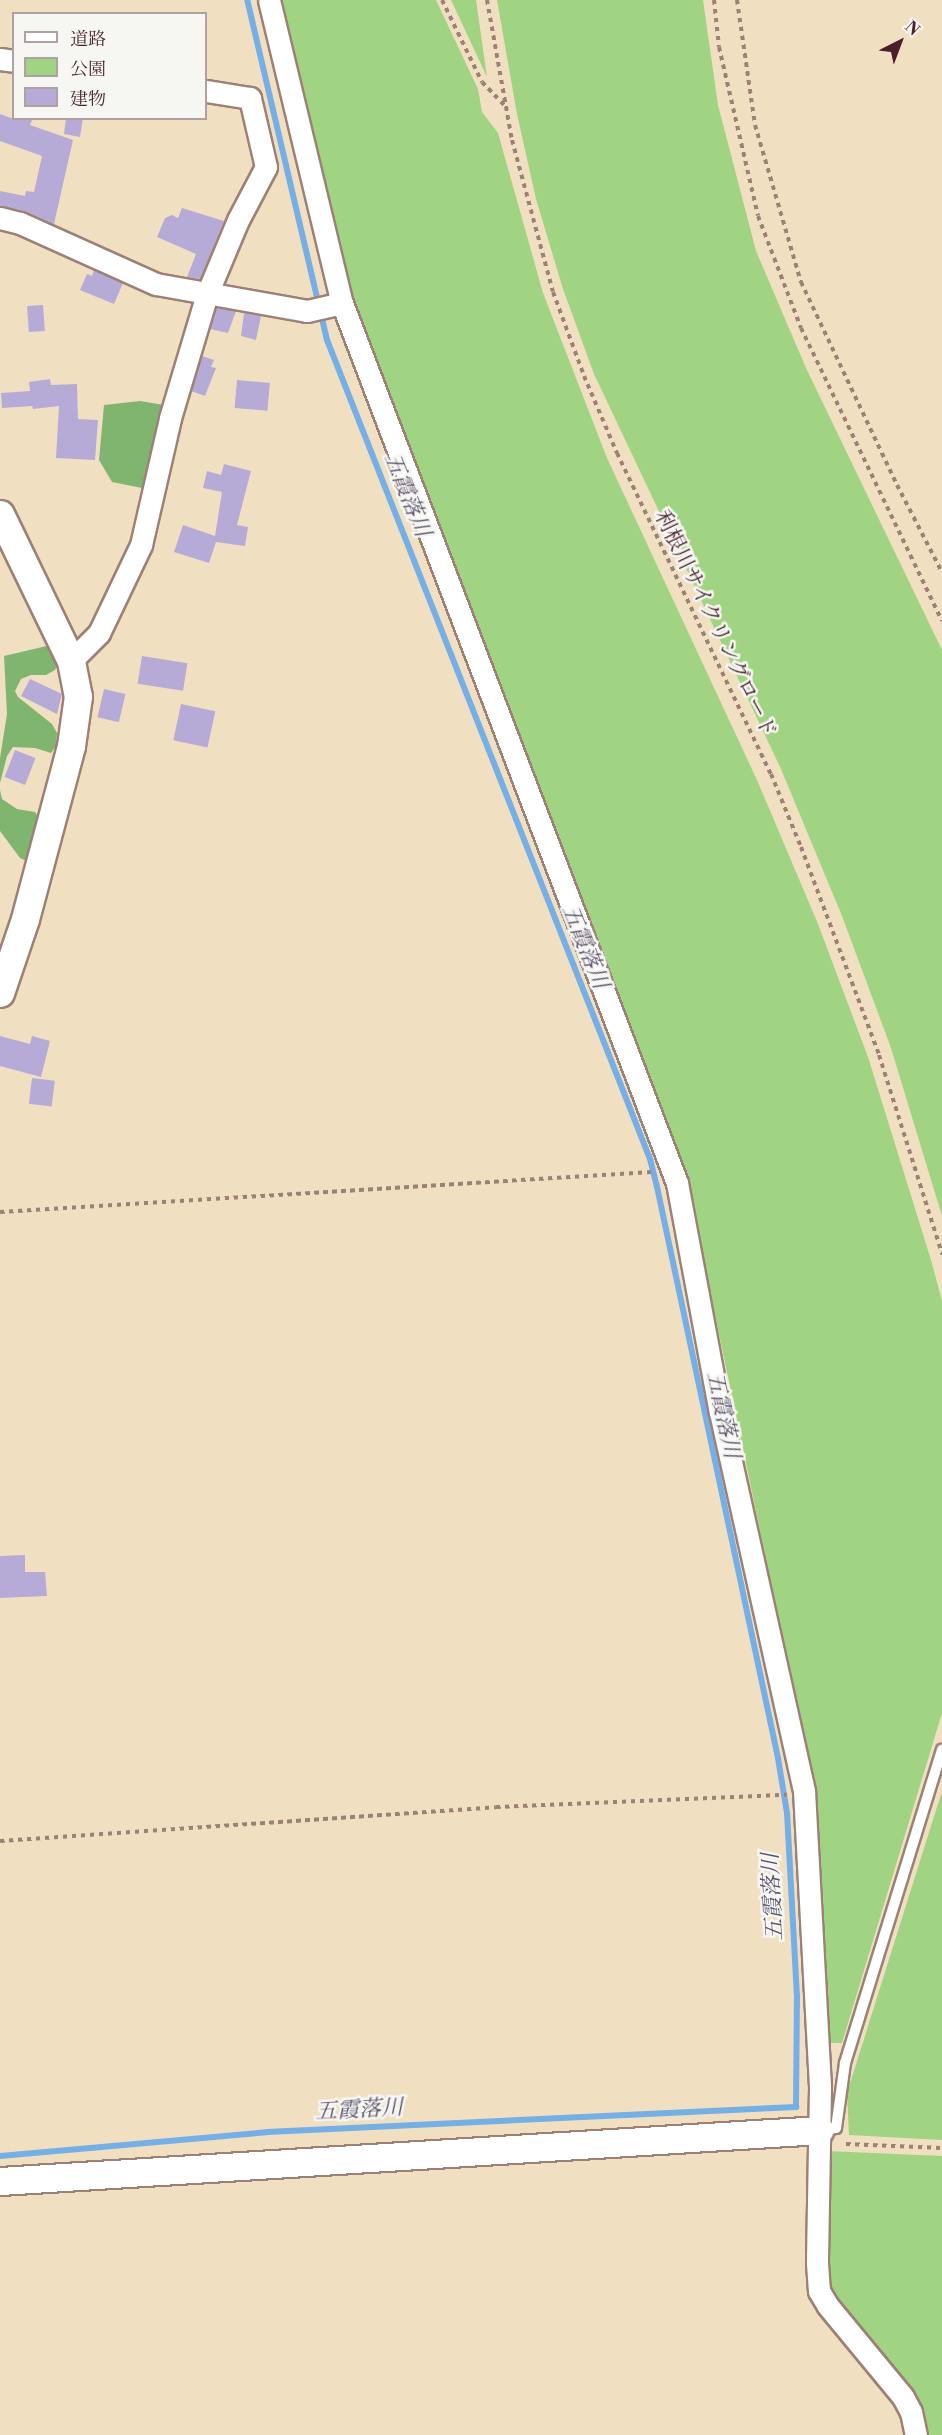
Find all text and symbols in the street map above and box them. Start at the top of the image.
legend [12,12,207,120]
north arrow [870,12,930,72]
text: N [901,17,923,40]
text: 道路 [70,28,106,51]
text: 公園 [70,58,106,81]
text: 建物 [70,88,106,111]
water label: 五霞落川 [378,449,436,541]
street label: 利根川サイクリングロード [648,505,782,743]
water label: 五霞落川 [556,901,614,993]
water label: 五霞落川 [701,1369,745,1461]
water label: 五霞落川 [758,1852,788,1942]
water label: 五霞落川 [314,2095,404,2125]

